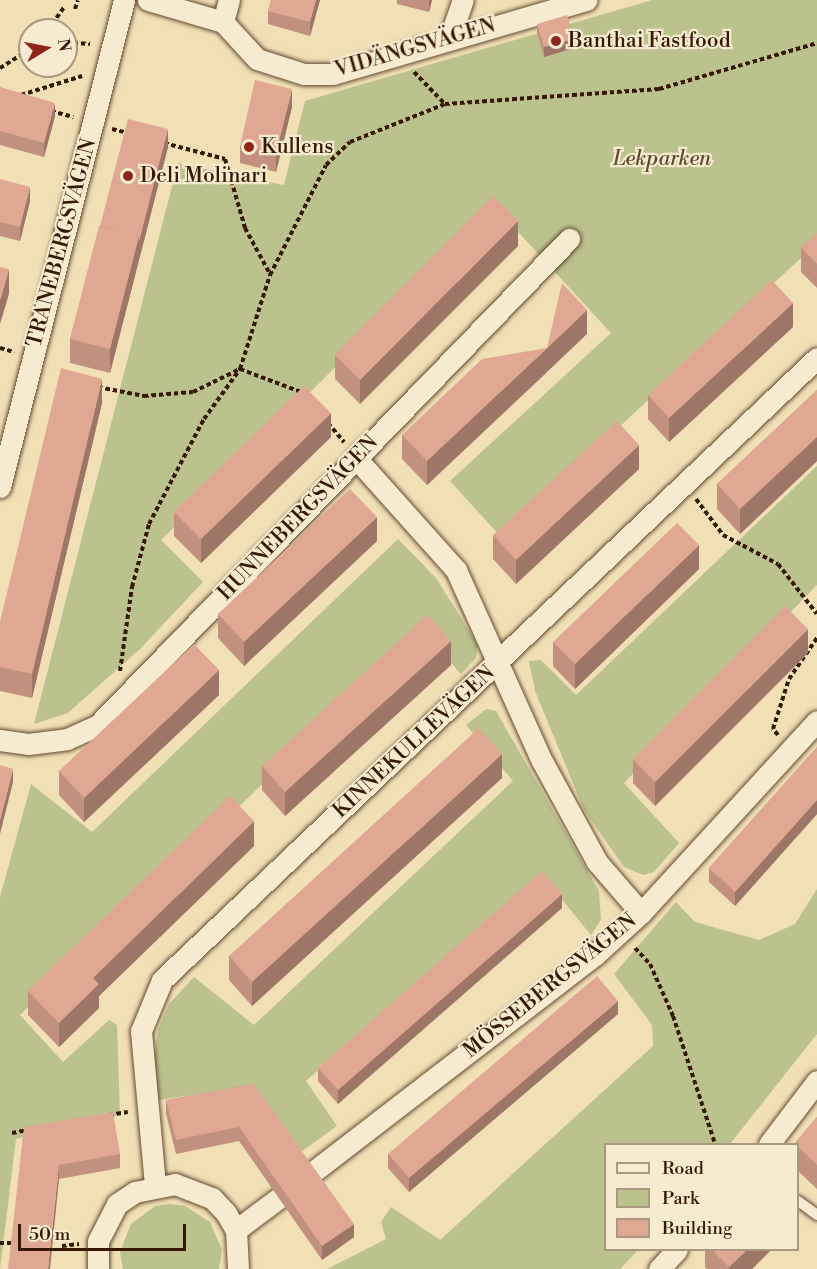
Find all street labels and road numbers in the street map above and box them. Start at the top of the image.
street label: VIDÄNGSVÄGEN [332,13,498,83]
street label: TRANEBERGSVÄGEN [22,136,102,350]
street label: HUNNEBERGSVÄGEN [213,430,383,606]
street label: KINNEKULLEVÄGEN [328,660,500,824]
street label: MÖSSEBERGSVÄGEN [458,908,642,1064]

